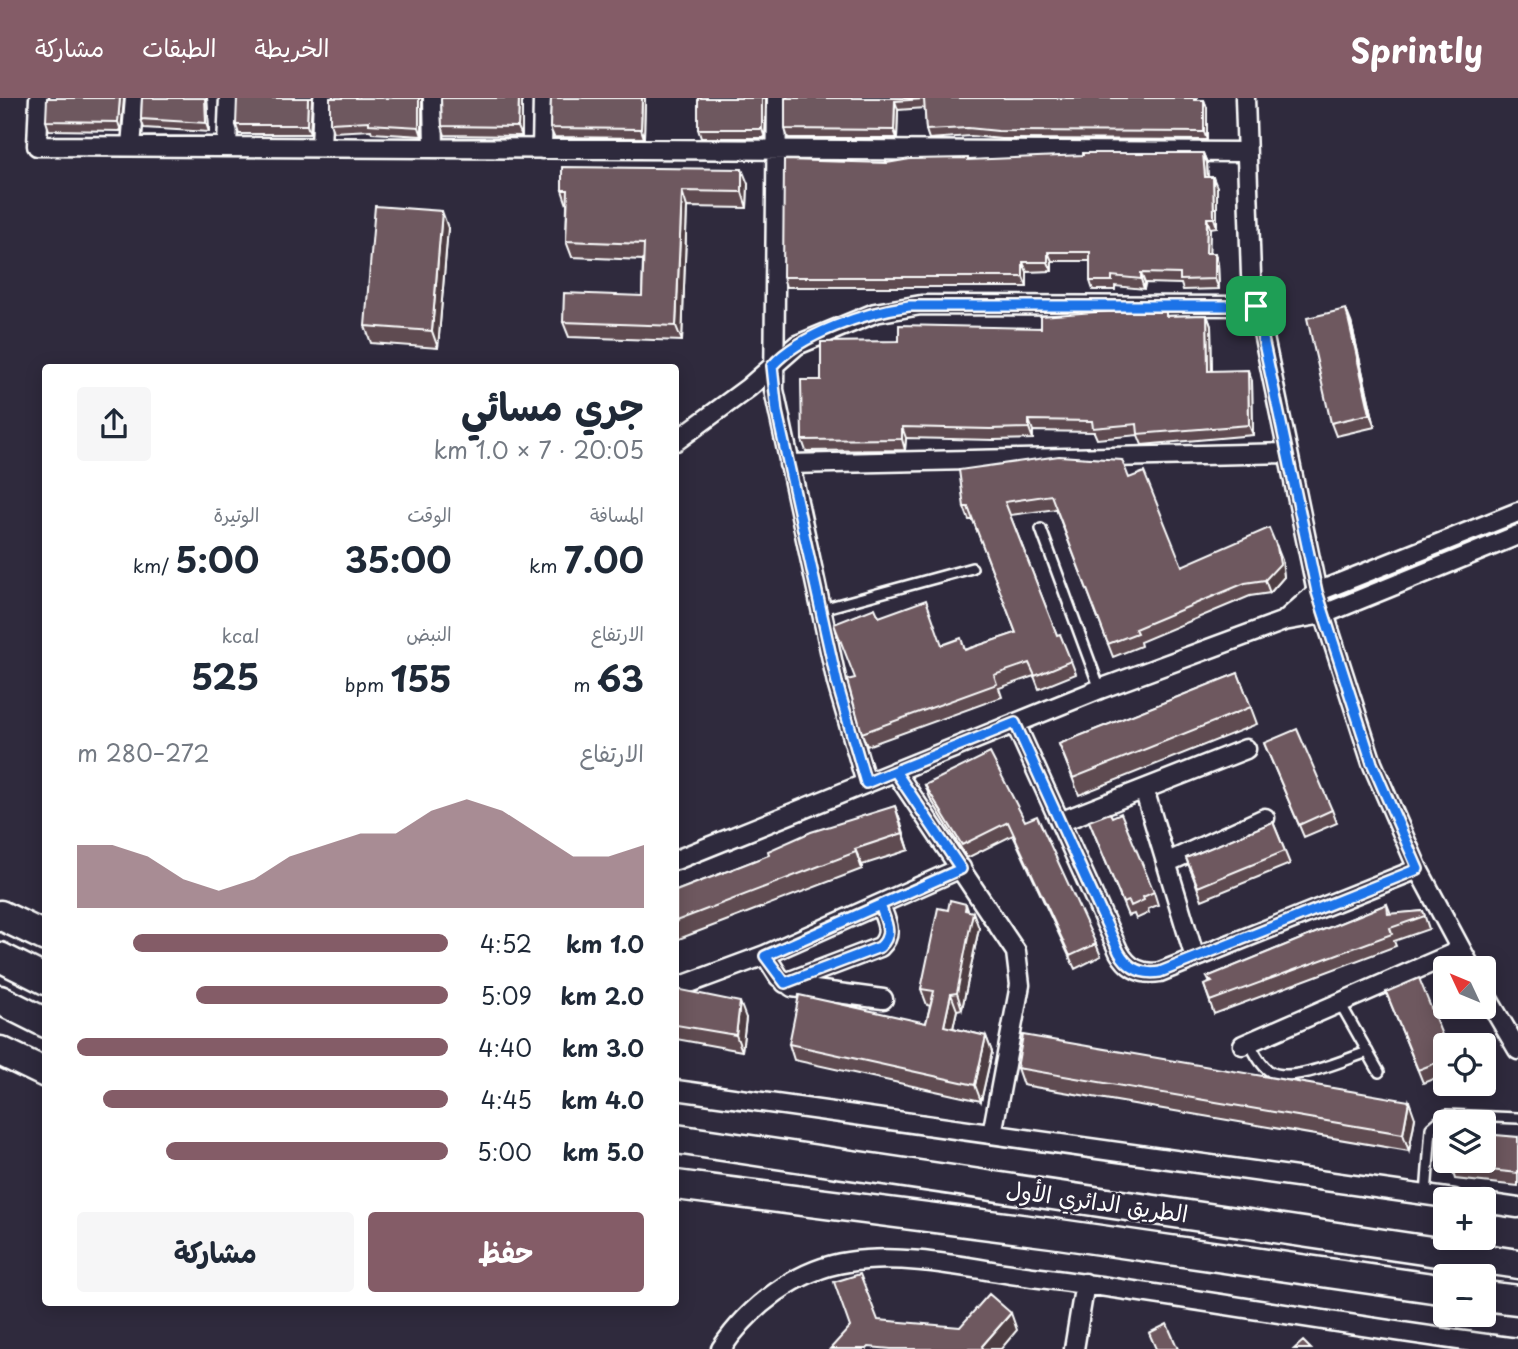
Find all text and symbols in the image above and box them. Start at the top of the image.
text: Sprintly [1351,24,1483,74]
text: مشاركة [35,29,104,65]
text: الطبقات [142,29,217,65]
text: الخريطة [255,29,329,65]
pin [1226,276,1286,336]
icon: arrive [1237,287,1275,325]
text: جري مسائي [461,377,644,434]
button: share [77,387,151,461]
text: 20:05 · 7 × 1.0 km [433,432,644,467]
text: الوتيرة [213,500,259,528]
text: الوقت [407,500,452,528]
text: المسافة [590,500,644,528]
text: 5:00 [175,532,259,585]
text: 35:00 [345,532,452,585]
text: 7.00 [564,532,644,585]
text: /km [133,551,175,579]
text: km [529,551,564,579]
text: النبض [406,619,452,647]
text: الارتفاع [591,619,644,647]
text: kcal [221,621,259,649]
text: 525 [191,649,259,702]
text: 155 [390,651,452,704]
text: 63 [597,651,644,704]
text: bpm [345,670,390,698]
text: m [573,670,597,698]
text: 272–280 m [77,735,210,770]
text: الارتفاع [580,735,644,770]
text: 4:52 [480,926,532,961]
text: 1.0 km [566,926,644,961]
north arrow [1433,956,1496,1018]
map controls [1433,956,1496,1327]
text: 5:09 [480,978,532,1013]
text: 2.0 km [560,978,644,1013]
text: 4:40 [478,1030,532,1065]
text: 3.0 km [562,1030,644,1065]
button: locate [1433,1033,1496,1096]
text: 4:45 [481,1082,532,1117]
text: 4.0 km [561,1082,644,1117]
button: layers [1433,1110,1496,1173]
text: 5:00 [477,1134,532,1169]
text: 5.0 km [562,1134,644,1169]
street label: الطريق الدائري الأول [1004,1170,1190,1232]
button: + [1433,1187,1496,1250]
button: مشاركة [77,1212,354,1292]
button: حفظ [368,1212,644,1292]
button: − [1433,1264,1496,1327]

